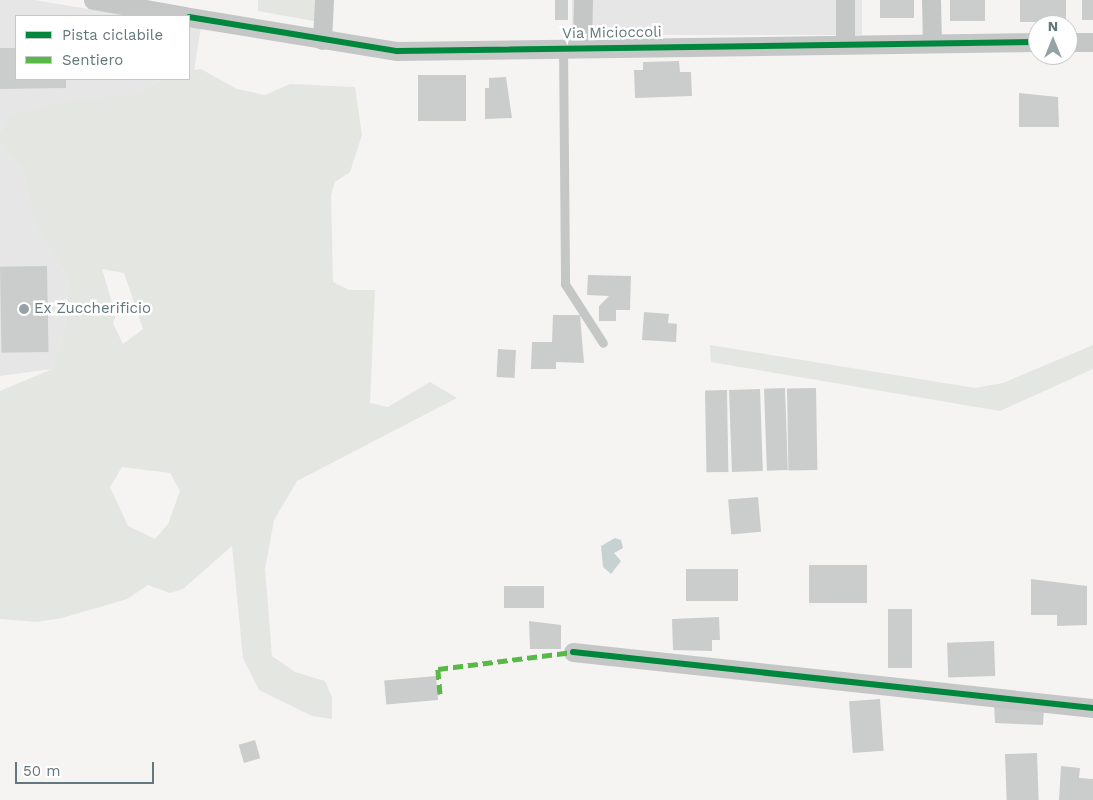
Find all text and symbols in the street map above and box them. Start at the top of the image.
legend [15,15,190,80]
north arrow [1028,15,1078,65]
text: N [1048,18,1058,34]
street label: Via Micioccoli [562,23,662,43]
text: Pista ciclabile [62,26,163,44]
text: Sentiero [62,51,123,69]
place label: Ex Zuccherificio [34,300,151,318]
marker: Ex Zuccherificio [18,303,30,315]
scale bar [18,752,156,784]
text: 50 m [23,762,60,780]

